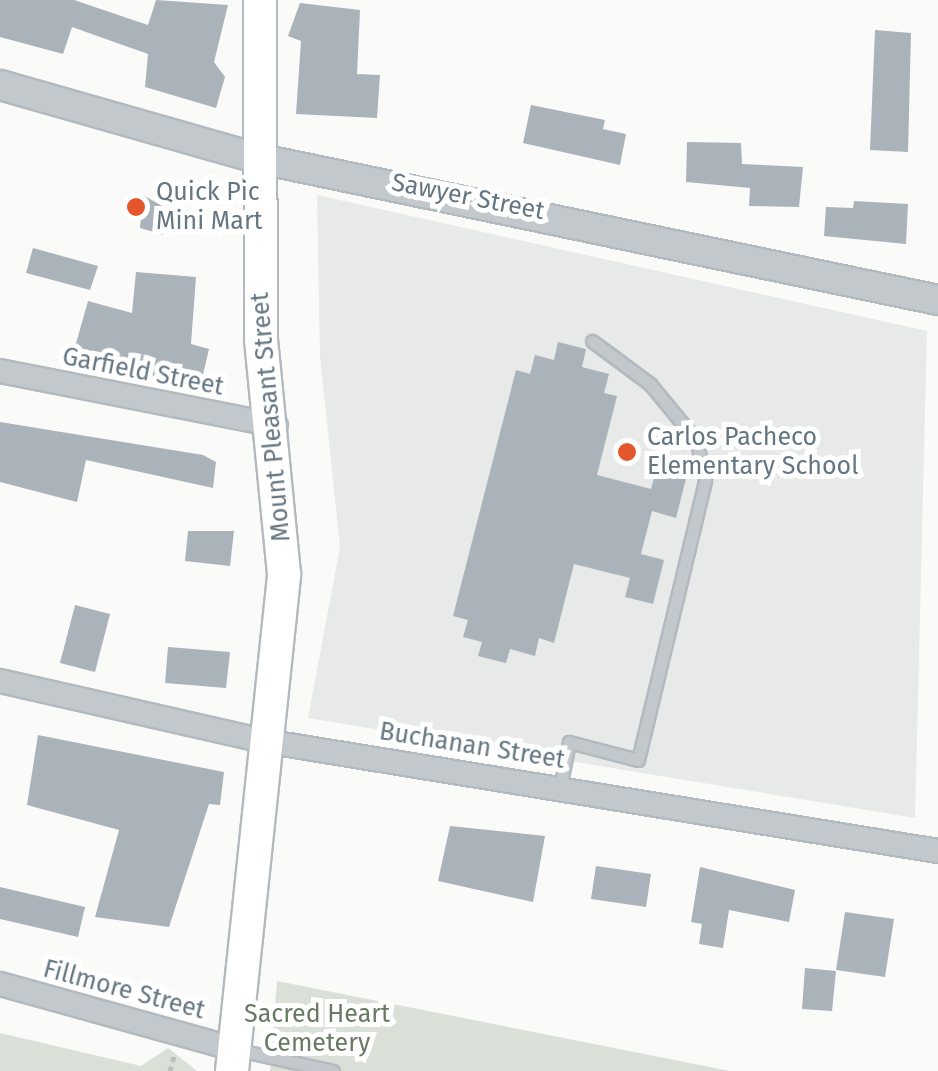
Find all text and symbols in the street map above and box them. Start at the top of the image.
street label: Sawyer Street [389,167,547,227]
place label: Quick Pic Mini Mart [156,178,263,237]
marker: Quick Pic Mini Mart [125,196,147,218]
street label: Mount Pleasant Street [245,291,297,543]
street label: Garfield Street [60,342,226,402]
place label: Carlos Pacheco Elementary School [647,423,858,482]
marker: Carlos Pacheco Elementary School [616,441,638,463]
street label: Buchanan Street [377,717,567,775]
street label: Fillmore Street [40,954,208,1026]
park label: Sacred Heart Cemetery [244,1000,390,1059]

